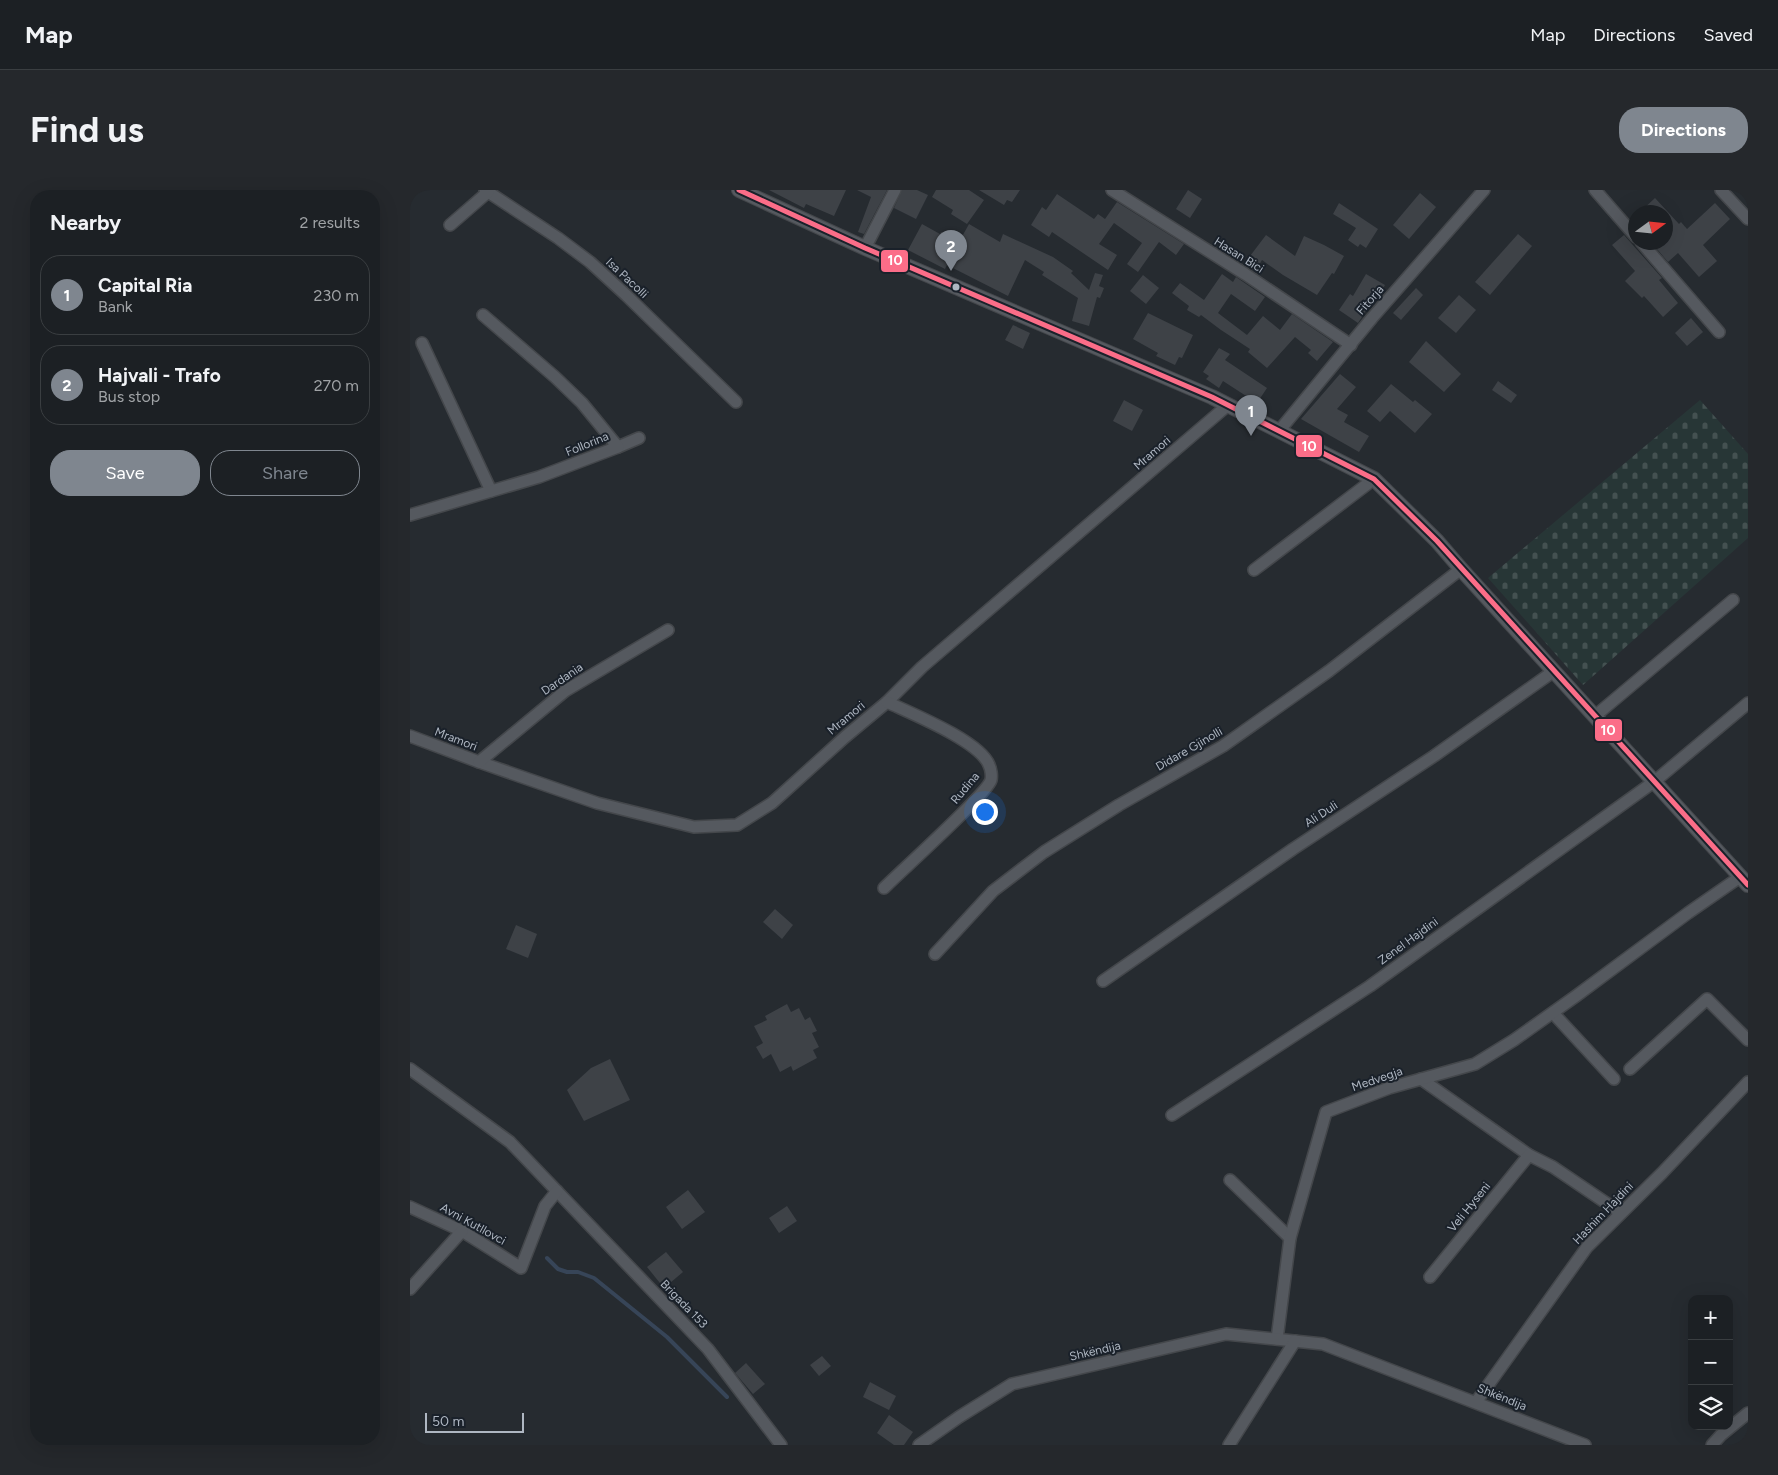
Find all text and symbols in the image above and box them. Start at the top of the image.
text: Map [25,20,73,49]
text: Map [1530,24,1565,46]
text: Directions [1593,24,1675,46]
text: Saved [1703,24,1753,46]
button: Directions [1619,107,1748,153]
text: Find us [30,109,144,151]
north arrow [1628,205,1673,250]
text: Nearby [50,210,121,235]
text: 2 results [300,213,360,232]
pin: 2 [935,230,967,271]
street label: Hasan Bici [1212,234,1266,276]
line badge: 10 [880,249,909,273]
text: 10 [888,252,902,269]
street label: Isa Pacolli [603,255,651,301]
text: Capital Ria [98,274,192,297]
unlabelled marker [951,282,961,292]
street label: Fitorja [1354,283,1386,317]
text: 1 [64,286,70,305]
text: 230 m [314,286,359,305]
text: Bank [98,297,133,316]
text: Hajvali - Trafo [98,364,221,387]
text: 2 [62,376,72,395]
text: 270 m [314,376,359,395]
text: Bus stop [98,387,160,406]
pin: 1 [1235,395,1267,436]
street label: Follorina [563,429,611,459]
street label: Mramori [1131,433,1173,473]
line badge: 10 [1295,434,1323,458]
text: 10 [1302,438,1316,455]
button: Save [50,450,200,496]
button: Share [210,450,360,496]
street label: Dardania [539,660,585,698]
street label: Mramori [825,698,867,738]
line badge: 10 [1594,718,1623,742]
text: 10 [1601,722,1615,739]
street label: Didare Gjinolli [1153,724,1225,774]
street label: Mramori [433,725,479,753]
street label: Rudina [948,769,982,807]
street label: Ali Duli [1302,798,1340,830]
your location [972,799,998,825]
street label: Zenel Hajdini [1375,915,1441,967]
street label: Medvegja [1350,1064,1404,1094]
street label: Veli Hyseni [1445,1179,1493,1235]
street label: Hashim Hajdini [1570,1179,1636,1247]
street label: Avni Kutllovci [438,1200,508,1248]
street label: Brigada 153 [657,1277,711,1331]
map controls [1688,1295,1733,1430]
button: + [1688,1295,1733,1340]
street label: Shkëndija [1068,1338,1122,1364]
button: − [1688,1340,1733,1385]
street label: Shkëndija [1475,1381,1529,1413]
button: layers [1688,1385,1733,1430]
scale bar [425,1410,524,1433]
text: 50 m [432,1413,464,1430]

